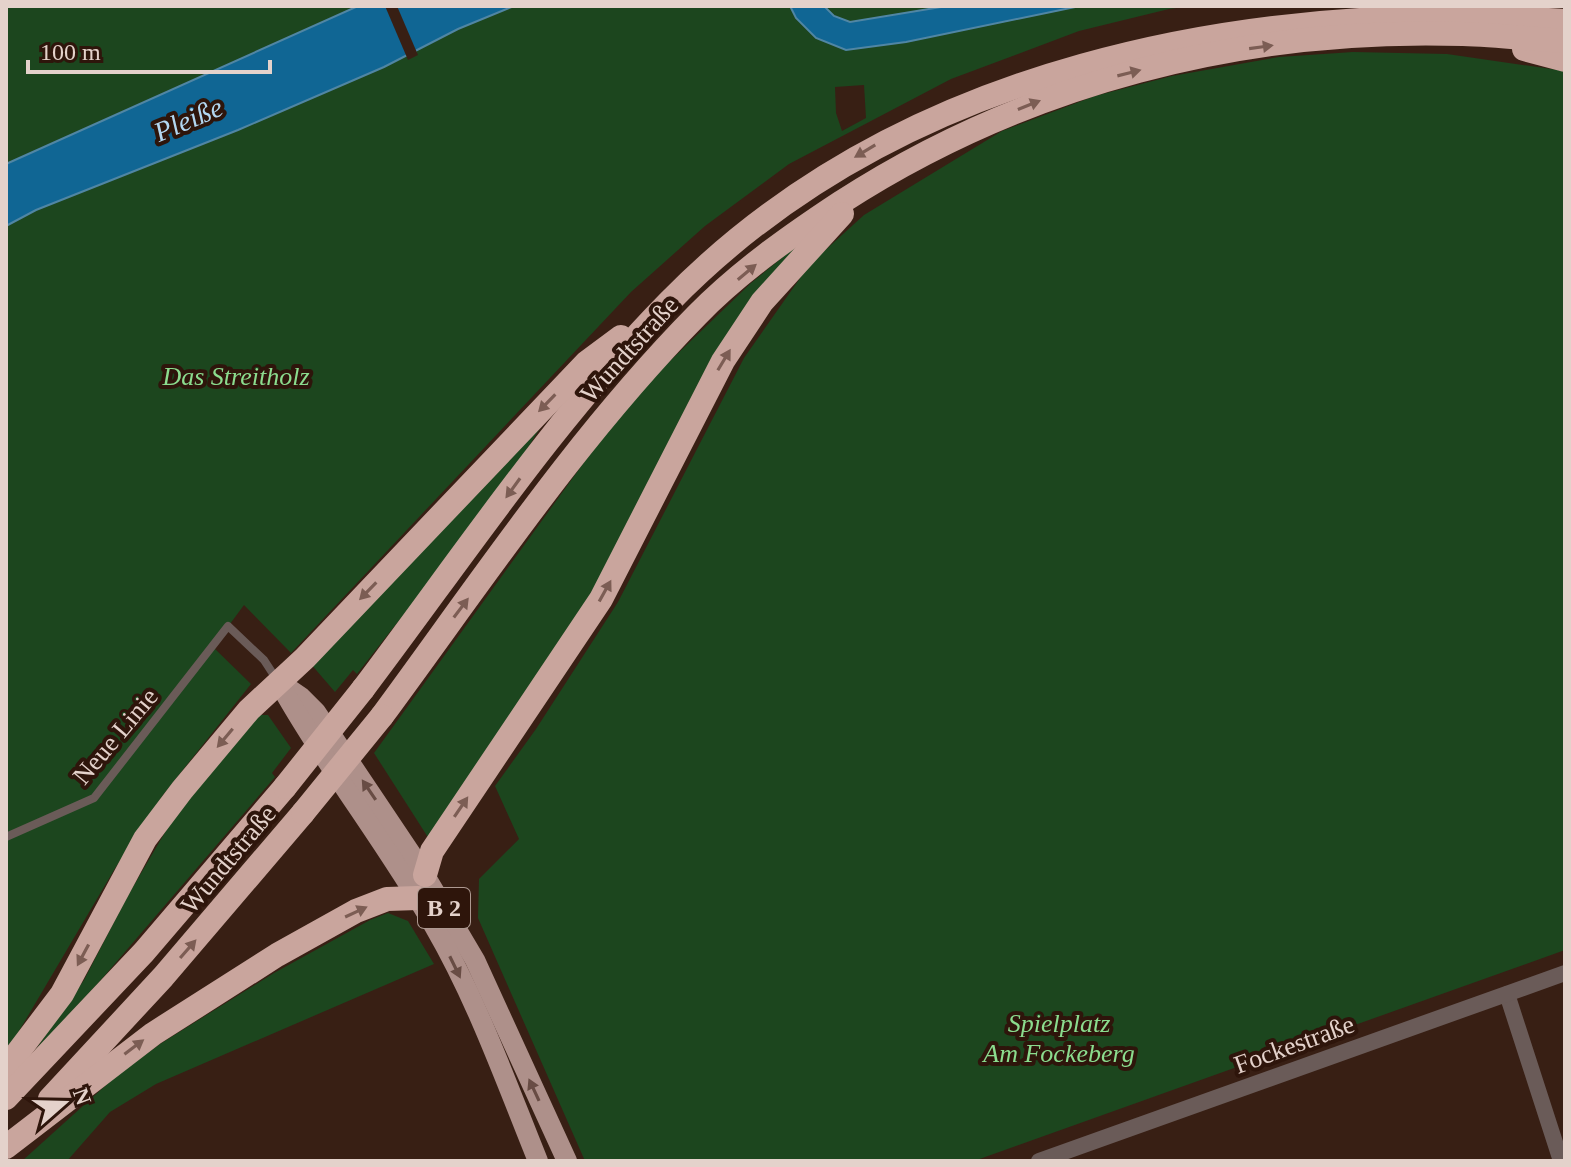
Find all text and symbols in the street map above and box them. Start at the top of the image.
scale bar [28,24,270,74]
text: 100 m [40,39,101,65]
one-way arrow [1248,40,1273,53]
one-way arrow [1117,66,1142,78]
water label: Pleiße [148,91,227,148]
one-way arrow [1017,99,1041,112]
one-way arrow [854,144,876,158]
one-way arrow [737,264,757,281]
street label: Wundtstraße [574,291,684,408]
one-way arrow [717,349,731,371]
park label: Das Streitholz [161,362,310,391]
one-way arrow [538,393,557,412]
one-way arrow [506,477,522,498]
one-way arrow [598,579,611,602]
one-way arrow [359,581,378,600]
one-way arrow [453,598,469,618]
street label: Neue Linie [67,682,164,790]
one-way arrow [217,728,234,748]
one-way arrow [361,779,376,800]
one-way arrow [453,797,468,818]
street label: Wundtstraße [175,800,282,919]
road number: B 2 [418,888,470,928]
one-way arrow [344,905,367,919]
one-way arrow [178,940,196,959]
one-way arrow [76,944,90,966]
one-way arrow [448,955,462,978]
park label: Spielplatz Am Fockeberg [981,1009,1135,1068]
street label: Fockestraße [1230,1009,1358,1080]
one-way arrow [124,1040,144,1056]
north arrow [24,1063,104,1143]
one-way arrow [528,1078,541,1102]
text: N [68,1085,97,1108]

